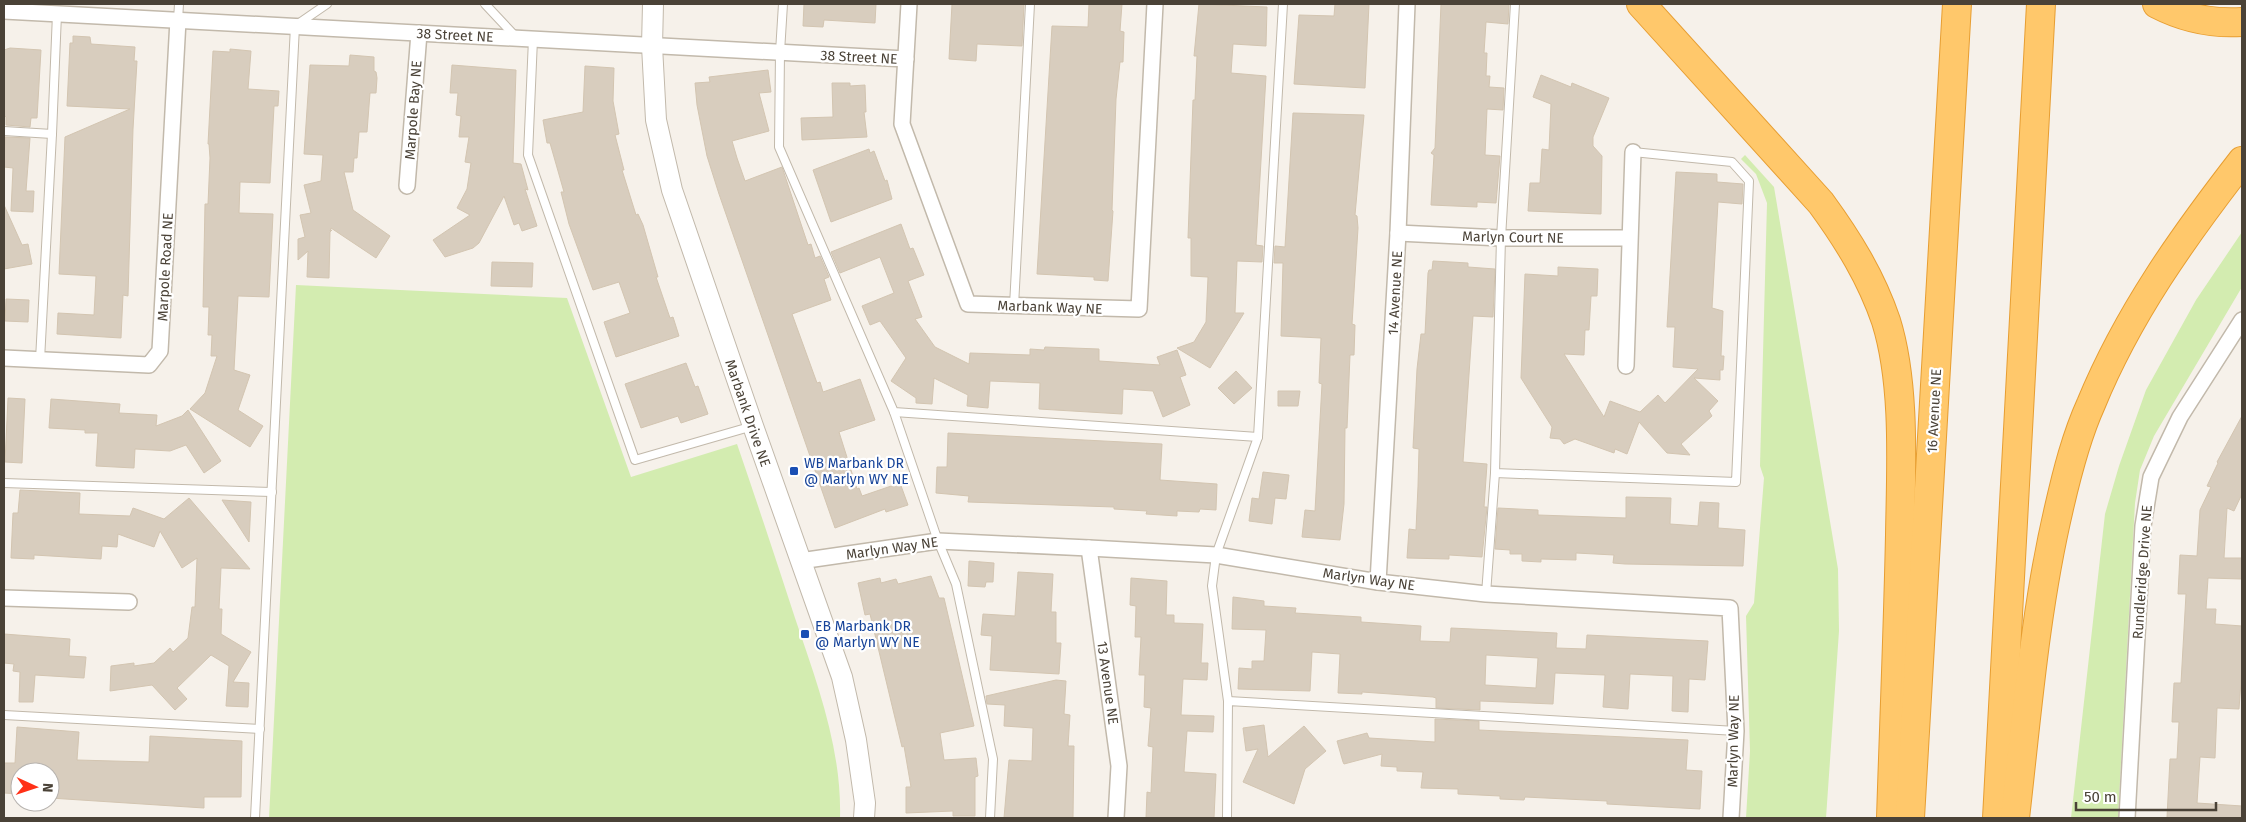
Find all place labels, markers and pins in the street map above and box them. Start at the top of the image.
place label: WB Marbank DR @ Marlyn WY NE [804,455,909,488]
marker: WB Marbank DR @ Marlyn WY NE [788,465,800,477]
place label: EB Marbank DR @ Marlyn WY NE [815,618,920,651]
marker: EB Marbank DR @ Marlyn WY NE [799,628,811,640]

